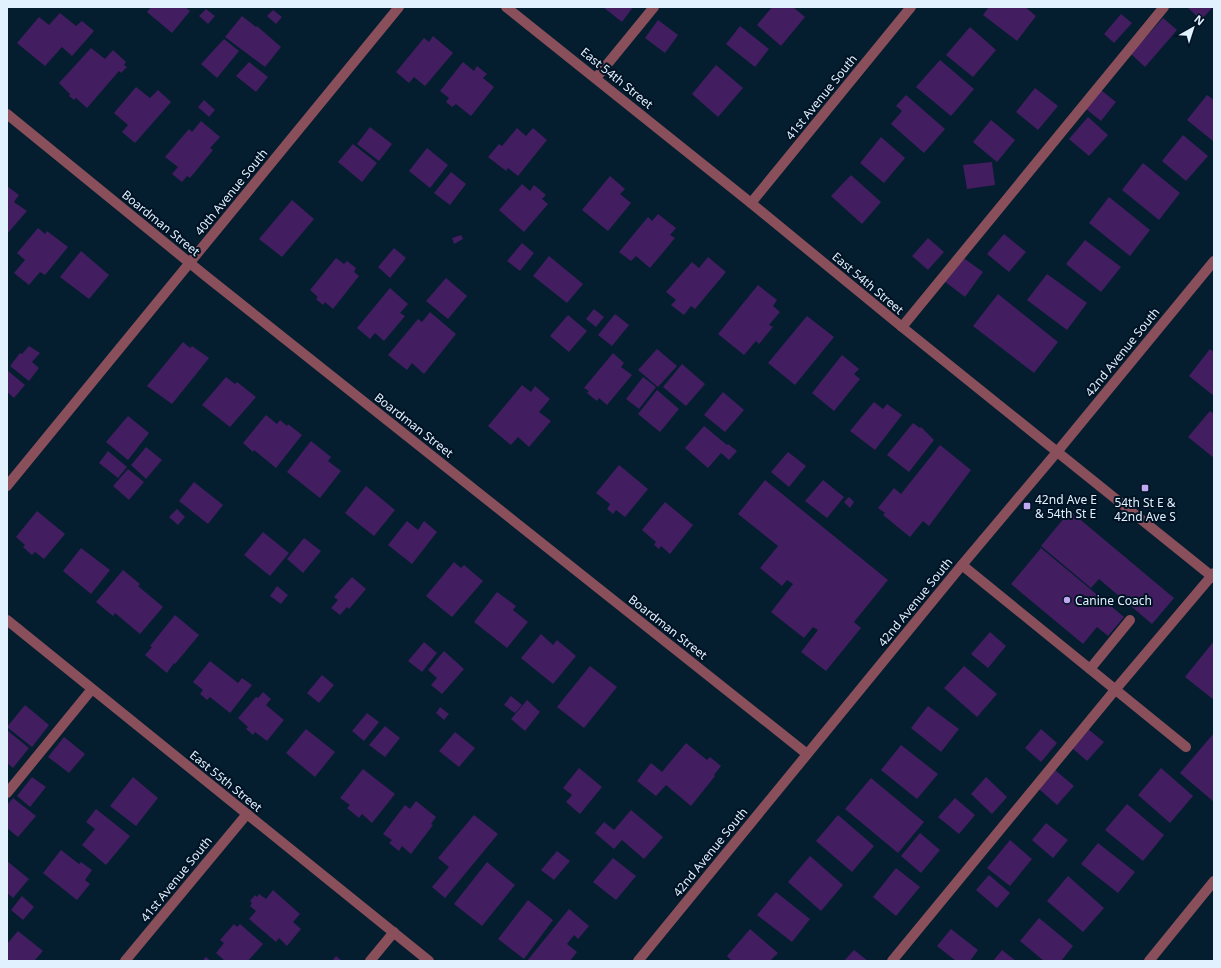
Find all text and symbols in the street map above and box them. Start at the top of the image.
north arrow [1173,8,1213,48]
text: N [1191,11,1208,28]
street label: East 54th Street [577,43,657,113]
street label: 41st Avenue South [781,51,861,143]
street label: 40th Avenue South [191,145,271,239]
street label: Boardman Street [118,186,204,260]
street label: East 54th Street [829,248,908,318]
street label: 42nd Avenue South [1081,304,1163,400]
street label: Boardman Street [371,389,458,462]
marker: 54th St E & 42nd Ave S [1140,483,1150,493]
place label: 42nd Ave E & 54th St E [1035,491,1097,522]
place label: 54th St E & 42nd Ave S [1114,494,1176,525]
marker: 42nd Ave E & 54th St E [1022,501,1032,511]
street label: 42nd Avenue South [874,554,956,650]
street label: Boardman Street [625,591,712,664]
place label: Canine Coach [1075,592,1152,609]
marker: Canine Coach [1062,595,1072,605]
street label: East 55th Street [186,746,266,816]
street label: 42nd Avenue South [669,804,751,900]
street label: 41st Avenue South [136,833,216,925]

